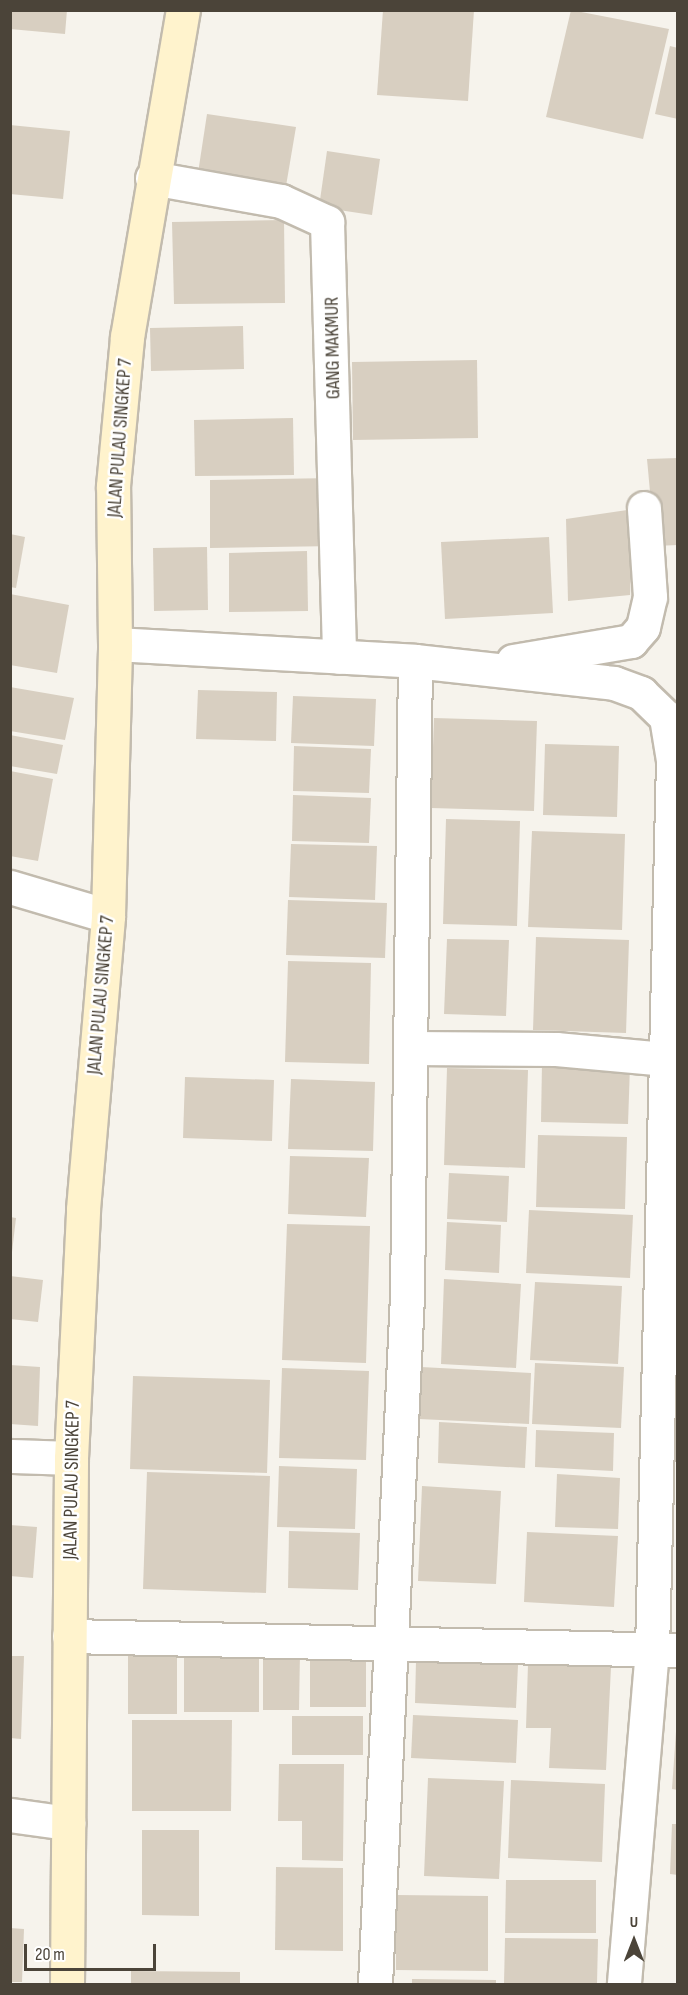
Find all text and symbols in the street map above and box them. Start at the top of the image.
street label: GANG MAKMUR [320,297,346,399]
street label: JALAN PULAU SINGKEP 7 [102,358,138,518]
street label: JALAN PULAU SINGKEP 7 [82,915,120,1075]
street label: JALAN PULAU SINGKEP 7 [59,1400,85,1560]
north arrow [604,1911,664,1971]
text: U [630,1913,638,1932]
scale bar [27,1932,159,1970]
text: 20 m [35,1944,65,1965]

